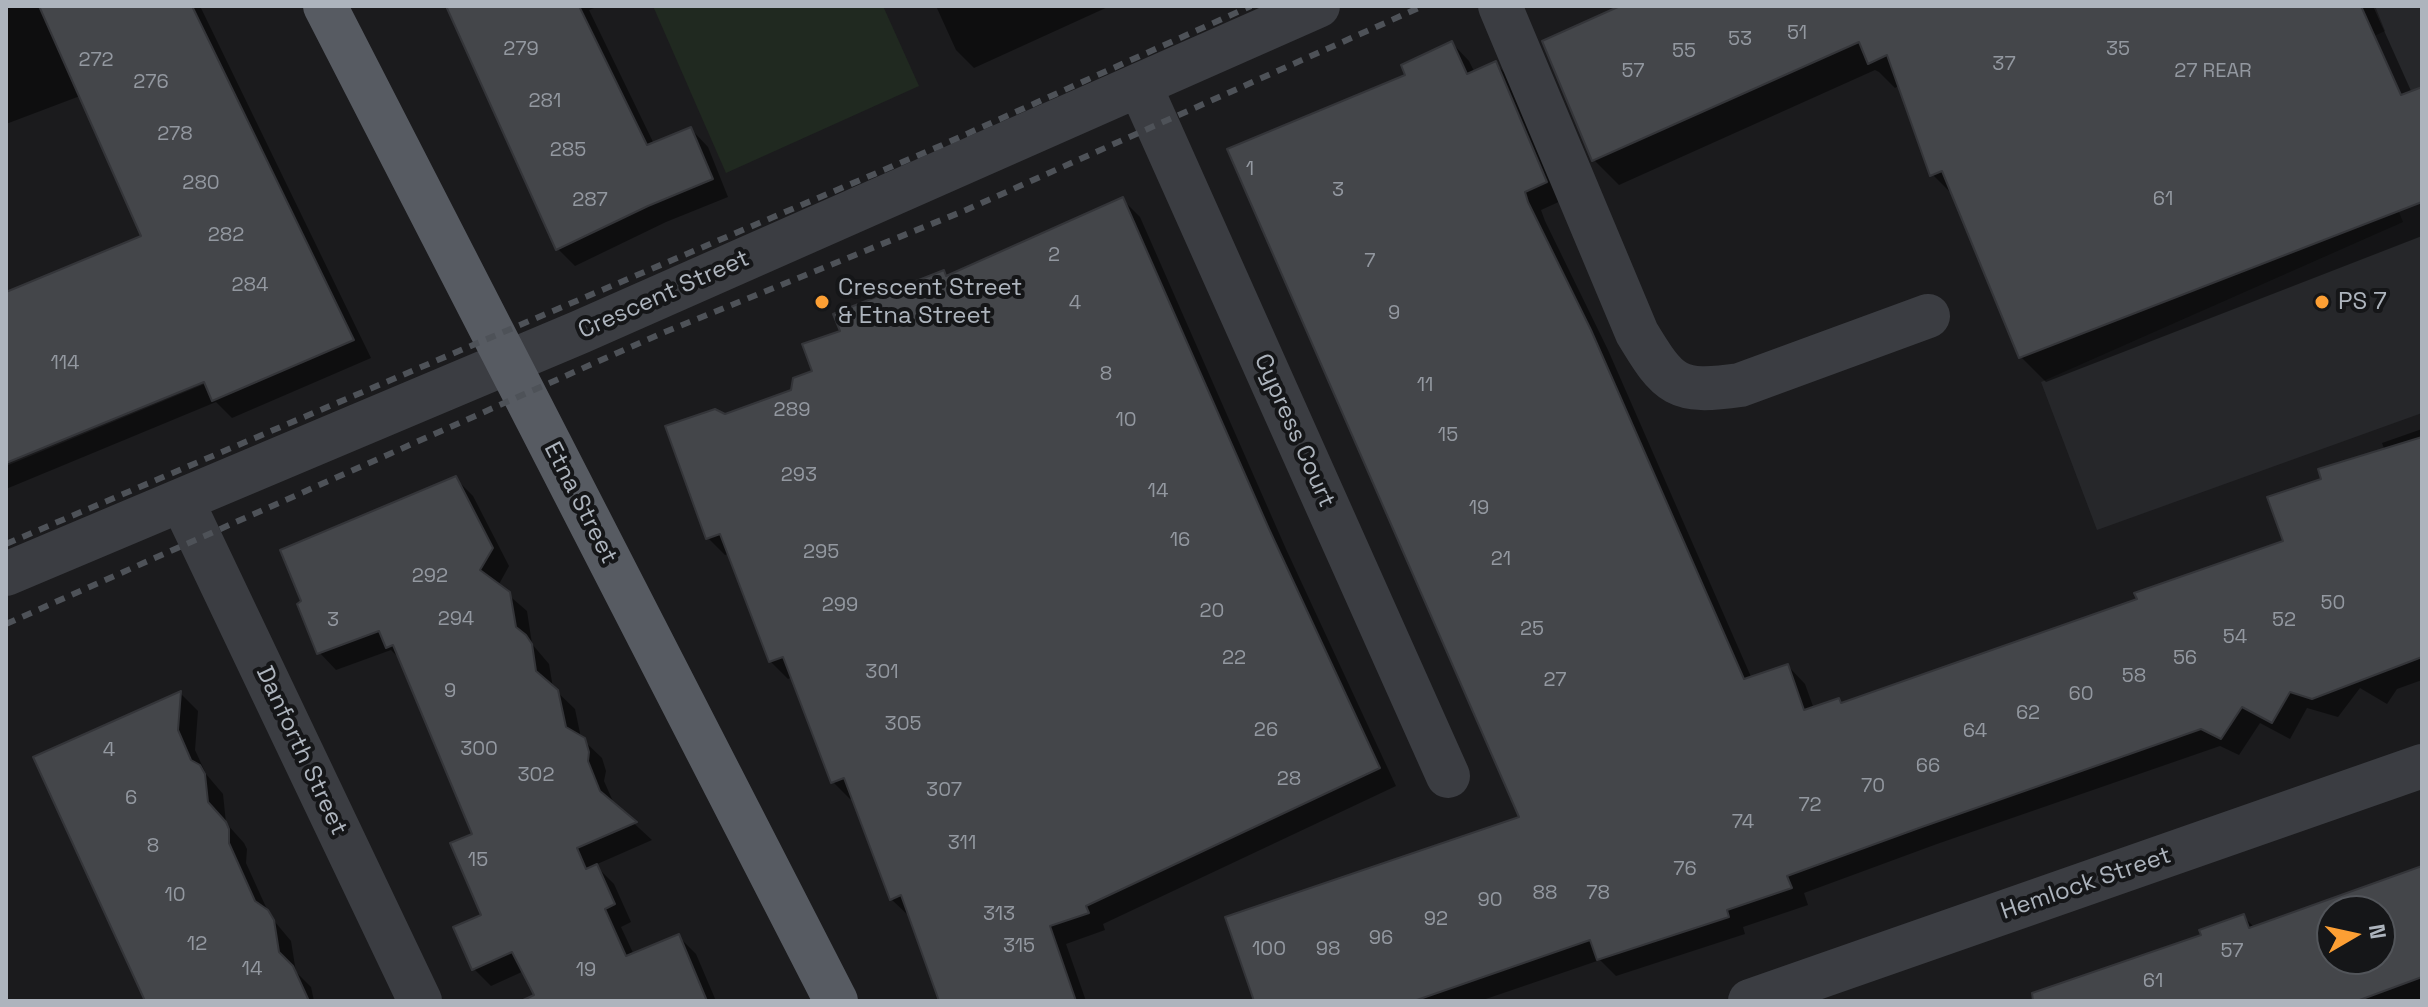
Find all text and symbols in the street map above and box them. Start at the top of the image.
house number: 51 [1787,22,1807,46]
house number: 53 [1728,28,1752,52]
house number: 279 [503,38,539,62]
house number: 35 [2106,38,2130,62]
house number: 55 [1672,40,1696,64]
house number: 272 [78,49,114,73]
house number: 37 [1992,53,2016,77]
house number: 57 [1621,60,1645,84]
house number: 27 REAR [2174,60,2252,84]
house number: 276 [133,71,169,95]
house number: 281 [529,90,561,114]
house number: 278 [157,123,193,147]
house number: 285 [550,139,586,163]
house number: 1 [1246,158,1254,182]
house number: 280 [182,172,220,196]
house number: 3 [1332,179,1344,203]
house number: 61 [2153,188,2173,212]
house number: 287 [572,189,608,213]
house number: 282 [208,224,244,248]
street label: Crescent Street [574,244,754,346]
house number: 2 [1048,244,1060,268]
house number: 7 [1364,250,1376,274]
house number: 284 [231,274,269,298]
place label: Crescent Street & Etna Street [838,274,1022,330]
place label: PS 7 [2338,288,2387,316]
house number: 4 [1069,292,1081,316]
marker: Crescent Street & Etna Street [813,293,831,311]
marker: PS 7 [2313,293,2331,311]
house number: 9 [1388,302,1400,326]
street label: Cypress Court [1247,350,1341,512]
house number: 114 [50,352,80,376]
house number: 8 [1100,363,1112,387]
house number: 11 [1417,374,1433,398]
house number: 289 [774,399,810,423]
house number: 10 [1115,409,1137,433]
house number: 15 [1438,424,1458,448]
street label: Etna Street [537,437,623,569]
house number: 293 [781,464,817,488]
house number: 14 [1148,480,1168,504]
house number: 19 [1469,497,1489,521]
house number: 16 [1170,529,1190,553]
house number: 295 [803,541,839,565]
house number: 21 [1491,548,1511,572]
house number: 292 [412,565,448,589]
house number: 50 [2321,592,2345,616]
house number: 299 [822,594,858,618]
house number: 20 [1200,600,1224,624]
house number: 294 [438,608,474,632]
house number: 3 [327,609,339,633]
house number: 52 [2272,609,2296,633]
house number: 25 [1520,618,1544,642]
house number: 54 [2223,626,2247,650]
house number: 22 [1222,647,1246,671]
house number: 56 [2173,647,2197,671]
house number: 301 [865,661,899,685]
street label: Danforth Street [249,662,353,840]
house number: 58 [2122,665,2146,689]
house number: 27 [1543,669,1567,693]
house number: 9 [444,680,456,704]
house number: 60 [2068,683,2094,707]
house number: 62 [2016,702,2040,726]
house number: 305 [885,713,921,737]
house number: 26 [1254,719,1278,743]
house number: 64 [1963,720,1987,744]
house number: 300 [460,738,498,762]
house number: 4 [103,739,115,763]
house number: 66 [1916,755,1940,779]
house number: 302 [518,764,554,788]
house number: 28 [1277,768,1301,792]
house number: 70 [1861,775,1885,799]
house number: 307 [926,779,962,803]
house number: 6 [125,787,137,811]
house number: 72 [1798,794,1822,818]
house number: 74 [1732,811,1754,835]
house number: 311 [948,832,976,856]
house number: 8 [147,835,159,859]
street label: Hemlock Street [1997,841,2175,927]
house number: 15 [468,849,488,873]
house number: 76 [1673,858,1697,882]
house number: 88 [1533,882,1557,906]
house number: 78 [1586,882,1610,906]
house number: 10 [164,884,186,908]
house number: 90 [1477,889,1503,913]
north arrow [2316,895,2396,975]
house number: 313 [983,903,1015,927]
house number: 92 [1424,908,1448,932]
text: N [2363,922,2393,941]
house number: 96 [1369,927,1393,951]
house number: 12 [187,933,207,957]
house number: 315 [1003,935,1035,959]
house number: 100 [1252,938,1286,962]
house number: 98 [1316,938,1340,962]
house number: 57 [2220,940,2244,964]
house number: 14 [242,958,262,982]
house number: 19 [576,959,596,983]
house number: 61 [2143,970,2163,994]

